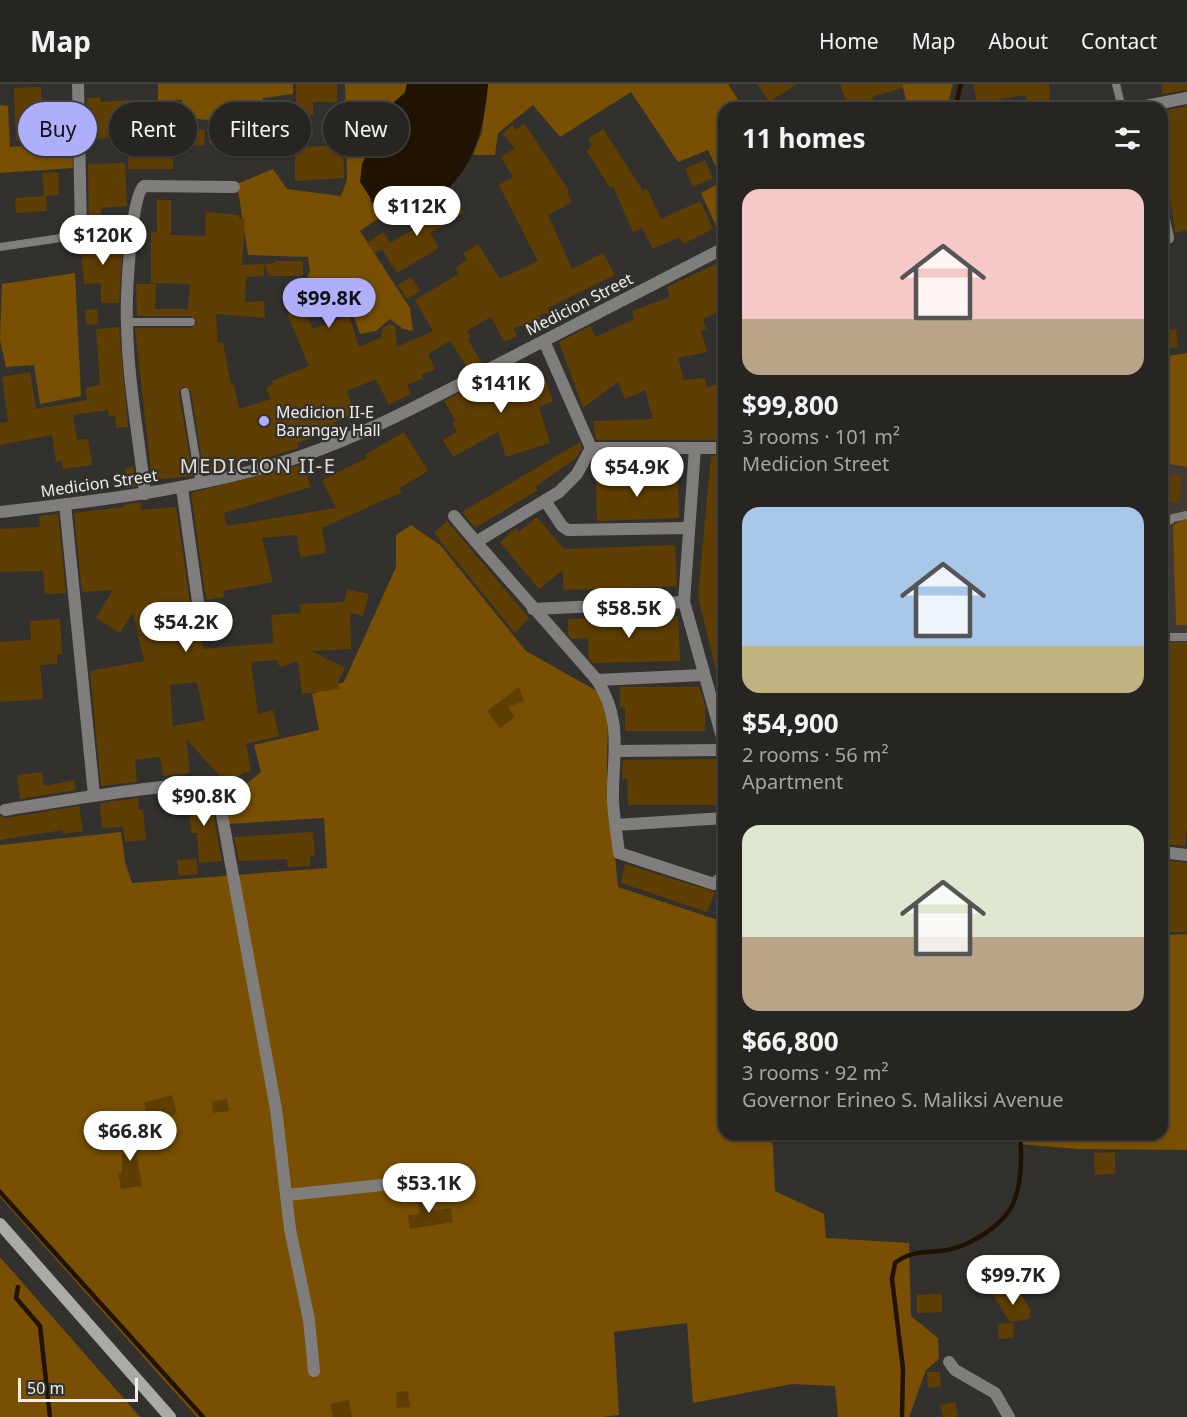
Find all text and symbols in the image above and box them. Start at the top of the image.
text: Map [30,22,91,60]
text: Home [819,27,879,55]
text: Map [912,27,955,55]
text: About [988,27,1048,55]
text: Contact [1081,27,1157,55]
chip: Buy [18,102,97,156]
chip: Rent [109,102,197,156]
chip: Filters [209,102,311,156]
chip: New [323,102,409,156]
text: 11 homes [742,120,866,156]
icon: filters [1111,122,1144,155]
pin: $112K [375,186,459,237]
text: $112K [387,192,447,219]
pin: $120K [61,215,145,266]
text: $120K [73,221,133,248]
icon: home [889,228,997,336]
street label: Medicion Street [522,267,637,341]
pin: $99.8K [280,278,378,329]
text: $99.8K [297,284,361,311]
pin: $141K [459,363,543,414]
text: $141K [471,369,531,396]
text: $99,800 [742,387,839,423]
place label: Medicion II-E Barangay Hall [276,401,381,441]
marker: Medicion II-E Barangay Hall [257,414,271,428]
text: 3 rooms · 101 m² [742,423,900,450]
pin: $54.9K [588,447,686,498]
text: Medicion Street [742,450,889,477]
district label: MEDICION II-E [180,452,336,479]
text: $54.9K [605,453,669,480]
street label: Medicion Street [39,464,159,502]
icon: home [889,546,997,654]
pin: $58.5K [580,588,678,639]
text: $58.5K [597,594,661,621]
pin: $54.2K [137,602,235,653]
text: $54.2K [154,608,218,635]
text: $54,900 [742,705,839,741]
text: 2 rooms · 56 m² [742,741,889,768]
text: Apartment [742,768,843,795]
pin: $90.8K [155,776,253,827]
text: $90.8K [172,782,236,809]
icon: home [889,864,997,972]
text: $66,800 [742,1023,839,1059]
text: 3 rooms · 92 m² [742,1059,889,1086]
text: Governor Erineo S. Maliksi Avenue [742,1086,1063,1113]
pin: $66.8K [81,1111,179,1162]
text: $66.8K [98,1117,162,1144]
pin: $53.1K [380,1163,478,1214]
text: $53.1K [397,1169,461,1196]
pin: $99.7K [964,1255,1062,1306]
text: $99.7K [981,1261,1045,1288]
scale bar [18,1375,138,1402]
text: 50 m [27,1377,64,1399]

